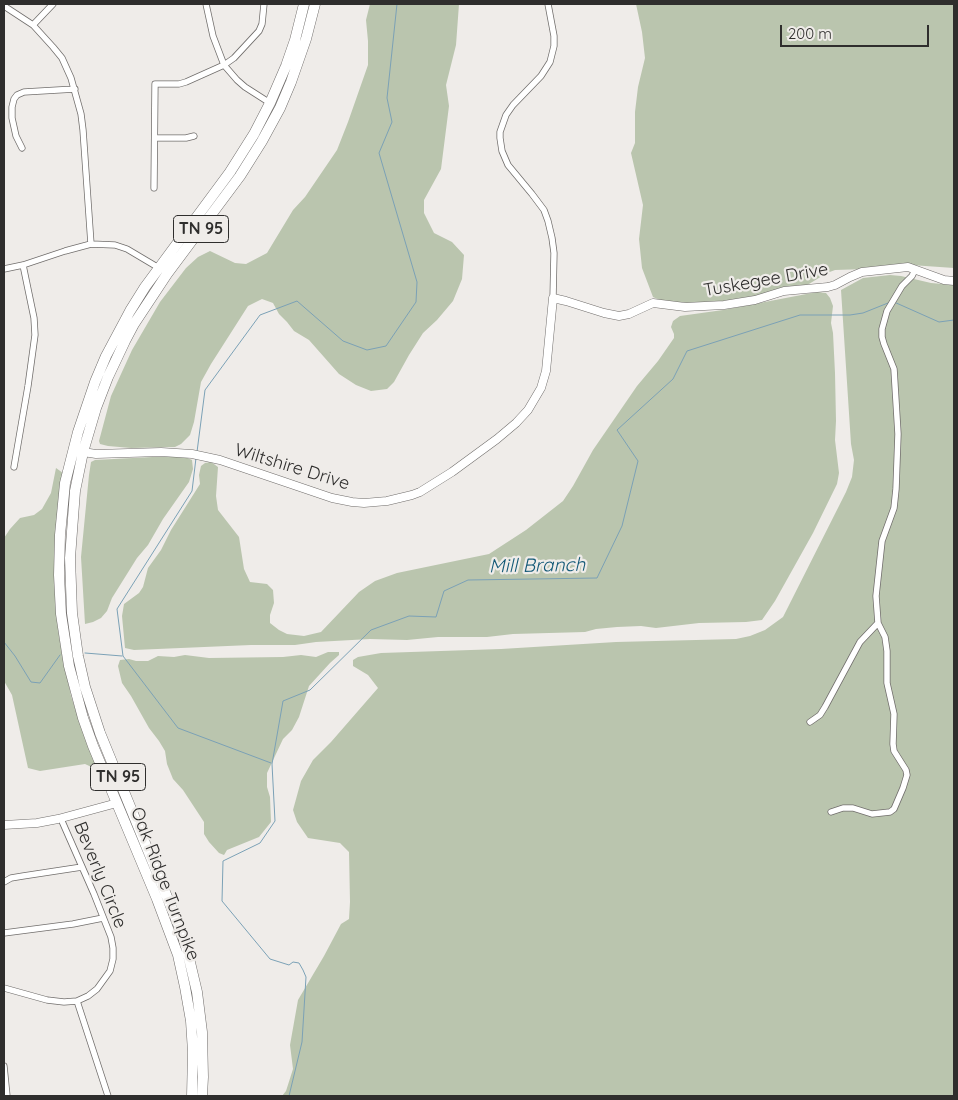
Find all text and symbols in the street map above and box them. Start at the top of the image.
scale bar [783,15,932,47]
text: 200 m [788,24,832,43]
road number: TN 95 [174,215,228,242]
street label: Tuskegee Drive [702,258,830,302]
street label: Wiltshire Drive [232,439,352,495]
water label: Mill Branch [489,554,585,578]
road number: TN 95 [90,764,146,790]
street label: Oak Ridge Turnpike [126,804,204,964]
street label: Beverly Circle [69,819,131,931]

